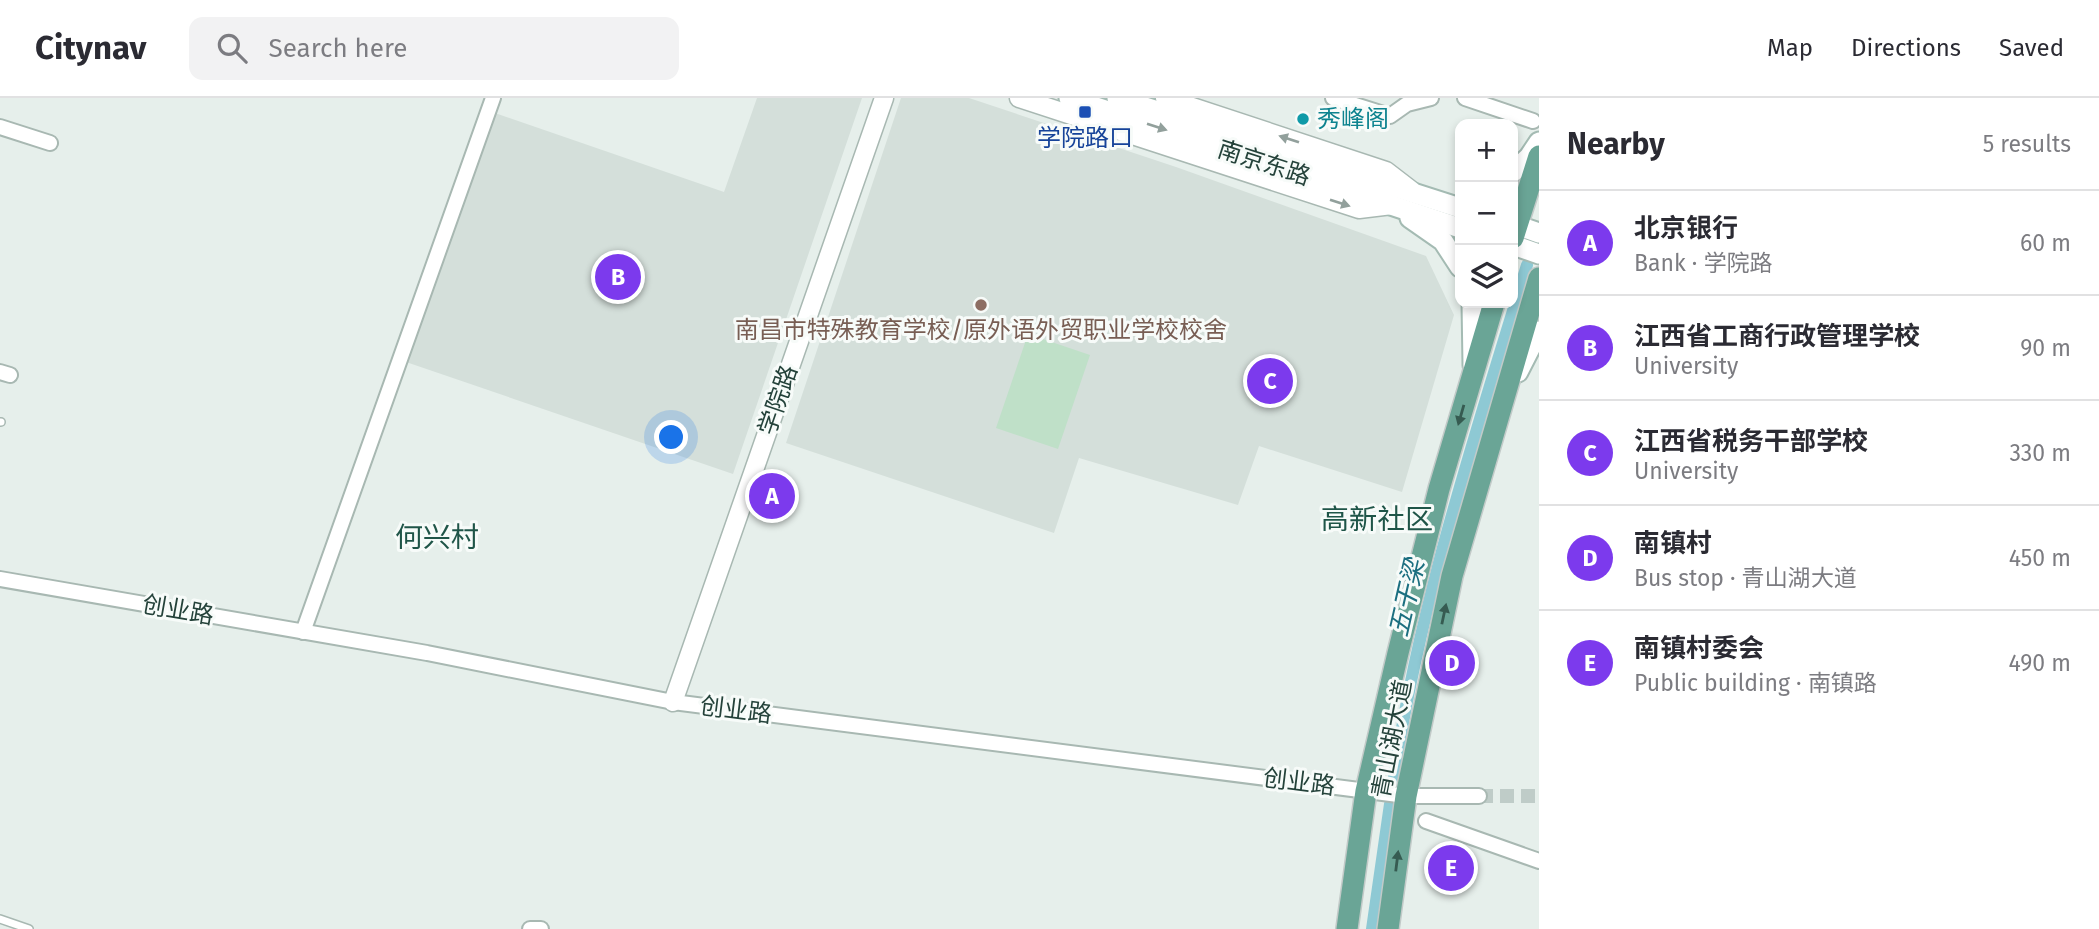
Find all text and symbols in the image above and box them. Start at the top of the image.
search box [189,17,679,80]
text: Citynav [35,28,147,68]
icon: search [213,29,251,67]
text: Search here [269,33,407,64]
text: Map [1767,34,1813,62]
text: Directions [1851,34,1961,62]
text: Saved [1999,34,2064,62]
marker: 学院路口 [1077,104,1093,120]
place label: 秀峰阁 [1317,105,1389,133]
marker: 秀峰阁 [1295,111,1311,127]
map controls [1455,119,1518,308]
button: + [1455,119,1518,182]
one-way arrow [1146,122,1167,133]
place label: 学院路口 [1037,124,1133,152]
text: Nearby [1567,126,1665,162]
text: 5 results [1983,130,2071,158]
one-way arrow [1279,133,1300,144]
street label: 南京东路 [1214,135,1314,191]
button: − [1455,182,1518,245]
one-way arrow [1330,198,1351,209]
text: 北京银行 [1634,213,1738,244]
text: A [1583,229,1597,257]
text: 60 m [2020,229,2071,257]
button: layers [1455,245,1518,308]
text: Bank · 学院路 [1634,249,1772,277]
pin: B [595,251,641,303]
marker: 南昌市特殊教育学校/原外语外贸职业学校校舍 [973,297,989,313]
place label: 南昌市特殊教育学校/原外语外贸职业学校校舍 [735,316,1227,344]
text: 江西省工商行政管理学校 [1634,321,1920,352]
text: B [1583,334,1597,362]
text: 90 m [2020,334,2071,362]
text: University [1634,352,1738,380]
pin: C [1247,355,1293,407]
street label: 学院路 [753,361,803,439]
one-way arrow [1455,405,1465,426]
your location [654,420,688,454]
text: 江西省税务干部学校 [1634,426,1868,457]
text: C [1583,439,1597,467]
text: 330 m [2009,439,2071,467]
text: University [1634,457,1738,485]
pin: A [749,470,795,522]
district label: 高新社区 [1321,503,1433,536]
district label: 何兴村 [395,521,479,554]
text: 南镇村 [1634,528,1712,559]
text: D [1583,544,1597,572]
text: 450 m [2009,544,2071,572]
water label: 五干梁 [1383,555,1431,639]
text: Bus stop · 青山湖大道 [1634,564,1857,592]
street label: 创业路 [140,590,216,630]
one-way arrow [1439,603,1450,625]
text: 南镇村委会 [1634,633,1764,664]
pin: D [1429,637,1475,689]
text: E [1584,649,1596,677]
text: 490 m [2009,649,2071,677]
text: Public building · 南镇路 [1634,669,1877,697]
street label: 青山湖大道 [1367,677,1417,801]
street label: 创业路 [699,692,773,728]
street label: 创业路 [1262,764,1336,800]
pin: E [1428,842,1474,894]
one-way arrow [1392,850,1403,872]

